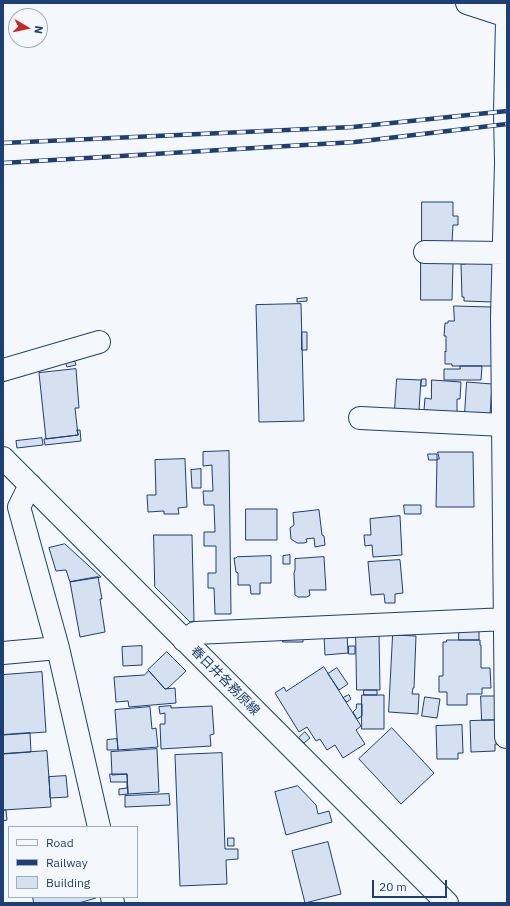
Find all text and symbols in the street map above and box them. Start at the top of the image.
north arrow [8,8,48,48]
text: N [31,25,46,35]
street label: 春日井各務原線 [187,643,263,719]
legend [8,826,138,898]
text: Road [46,835,74,850]
text: Railway [46,855,88,870]
scale bar [374,872,449,898]
text: Building [46,875,90,890]
text: 20 m [379,879,407,894]

